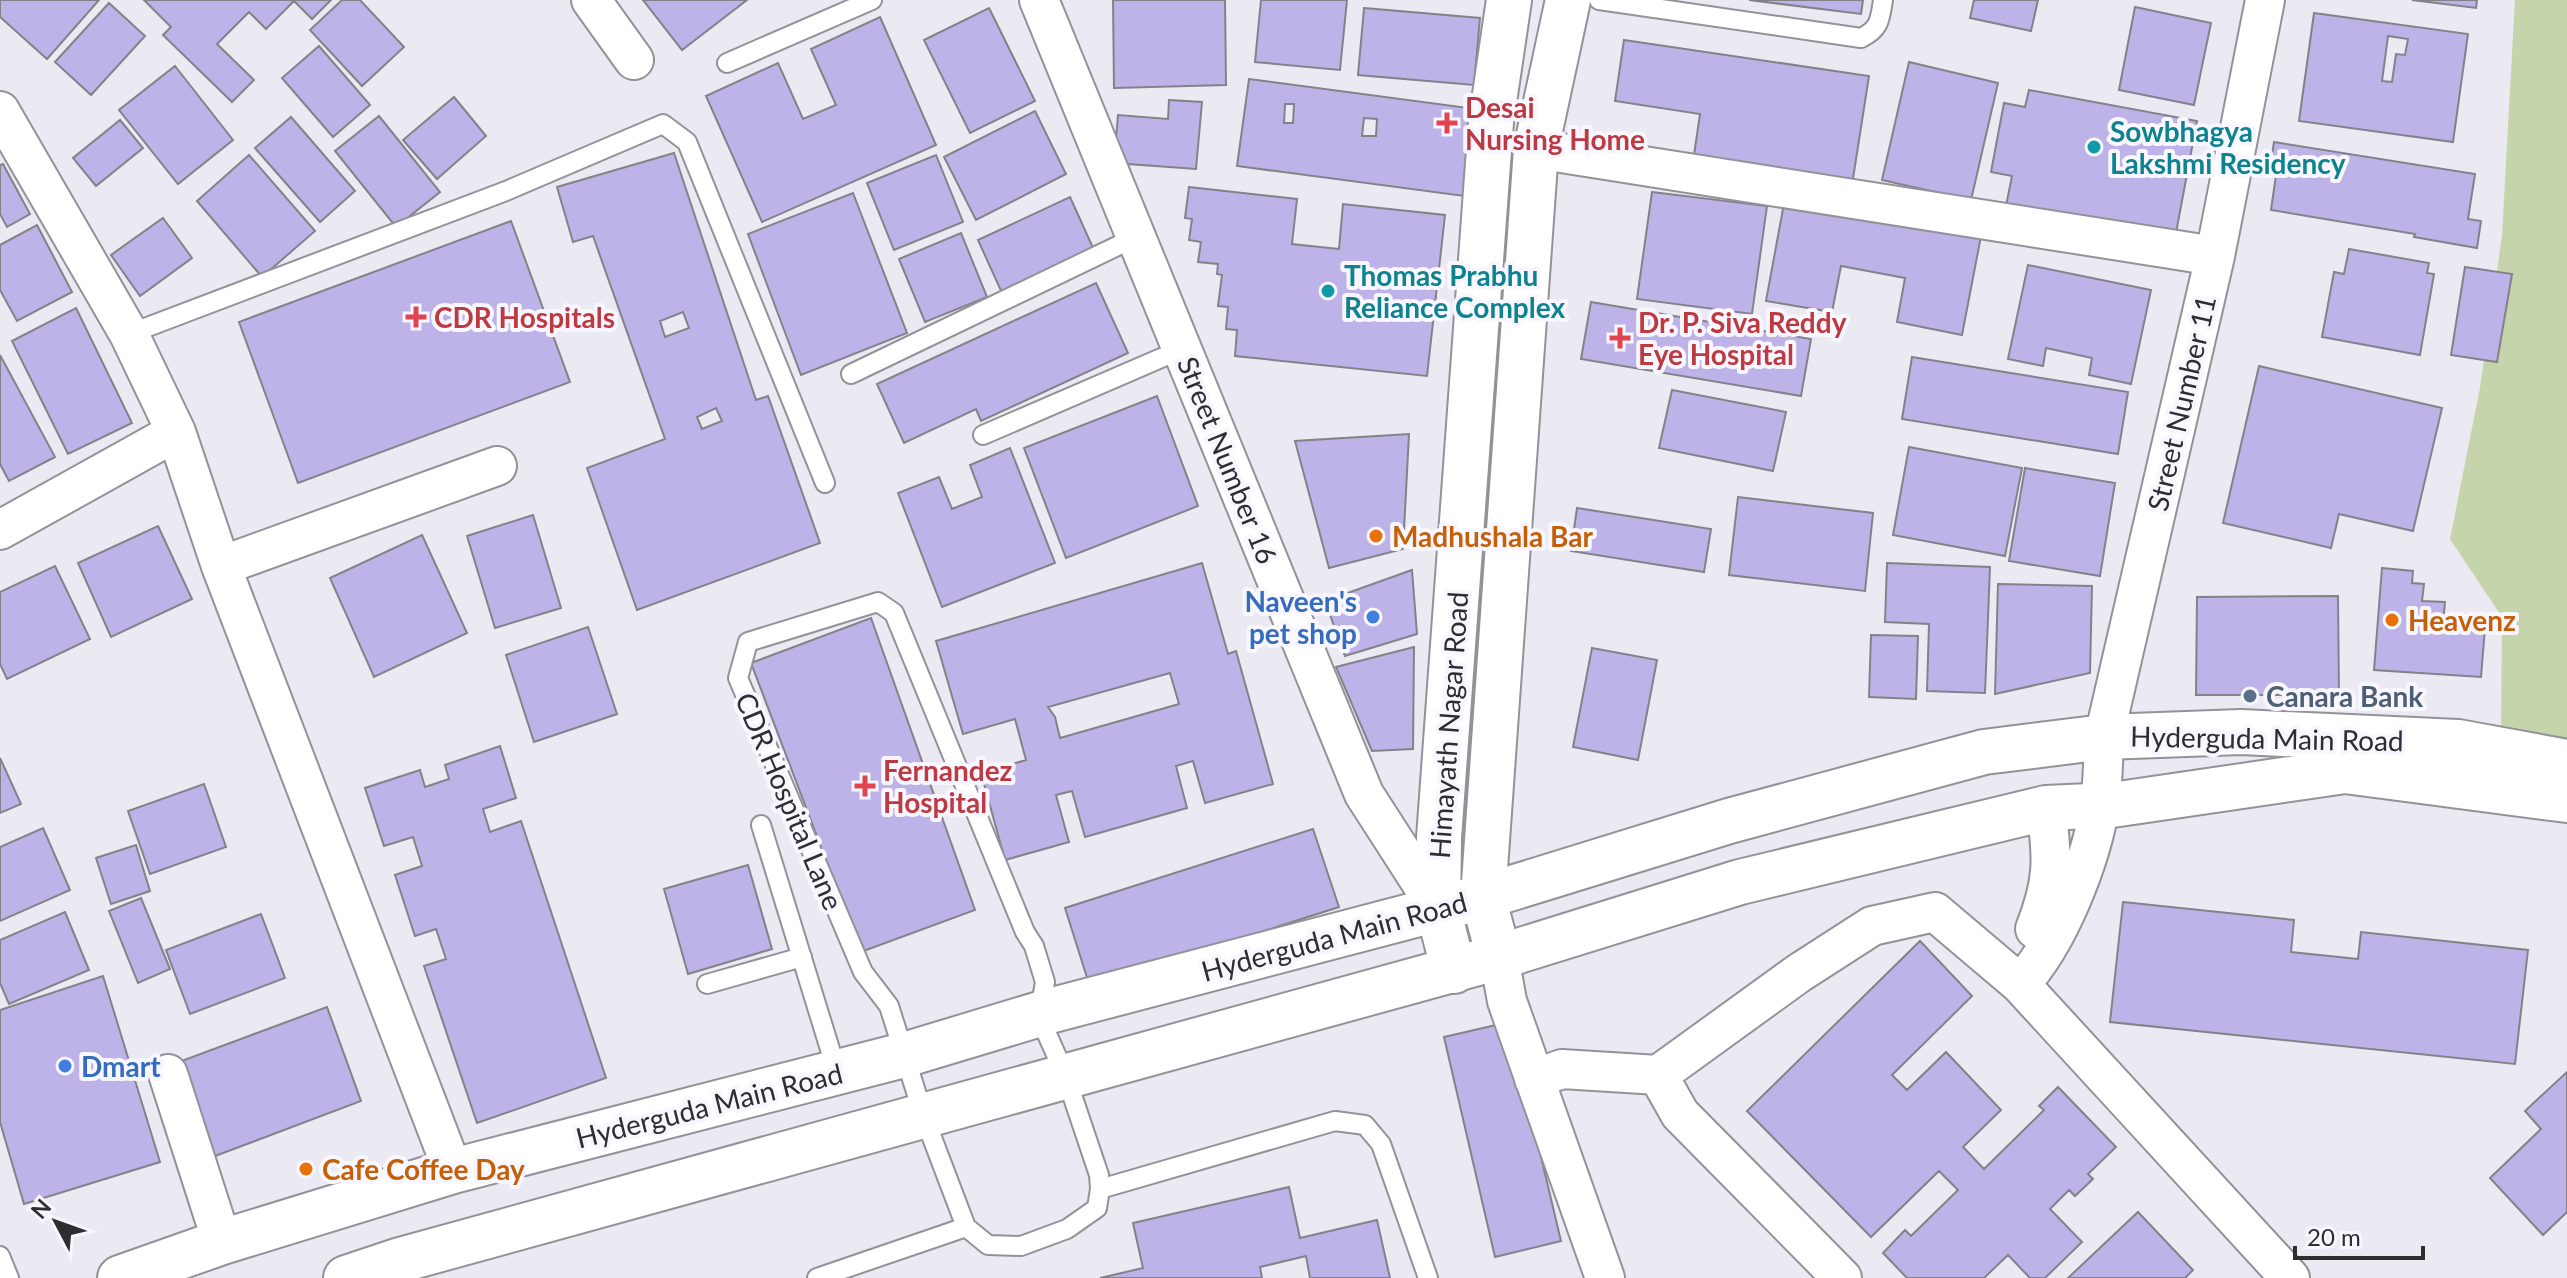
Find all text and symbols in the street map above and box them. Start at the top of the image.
place label: Desai Nursing Home [1465,90,1645,156]
marker: Desai Nursing Home [1436,112,1458,134]
place label: Sowbhagya Lakshmi Residency [2110,114,2346,180]
marker: Sowbhagya Lakshmi Residency [2085,138,2103,156]
place label: Thomas Prabhu Reliance Complex [1344,258,1565,324]
marker: Thomas Prabhu Reliance Complex [1319,282,1337,300]
street label: Street Number 11 [2140,292,2222,514]
place label: CDR Hospitals [434,300,615,334]
place label: Dr. P. Siva Reddy Eye Hospital [1638,305,1847,371]
marker: CDR Hospitals [405,306,427,328]
marker: Dr. P. Siva Reddy Eye Hospital [1609,327,1631,349]
street label: Street Number 16 [1171,351,1285,569]
place label: Madhushala Bar [1392,519,1593,553]
marker: Madhushala Bar [1367,527,1385,545]
place label: Naveen's pet shop [1244,584,1357,650]
street label: Himayath Nagar Road [1422,590,1474,860]
place label: Heavenz [2408,603,2516,637]
marker: Naveen's pet shop [1364,608,1382,626]
marker: Heavenz [2383,611,2401,629]
place label: Canara Bank [2266,679,2423,713]
street label: CDR Hospital Lane [729,687,851,915]
marker: Canara Bank [2241,687,2259,705]
street label: Hyderguda Main Road [2130,719,2404,757]
place label: Fernandez Hospital [883,753,1013,819]
marker: Fernandez Hospital [854,775,876,797]
street label: Hyderguda Main Road [1198,884,1470,988]
place label: Dmart [81,1049,161,1083]
street label: Hyderguda Main Road [572,1055,846,1155]
marker: Dmart [56,1057,74,1075]
place label: Cafe Coffee Day [322,1152,525,1186]
marker: Cafe Coffee Day [297,1160,315,1178]
north arrow [16,1182,96,1262]
text: N [25,1193,56,1224]
scale bar [2295,1210,2423,1260]
text: 20 m [2307,1222,2361,1251]

